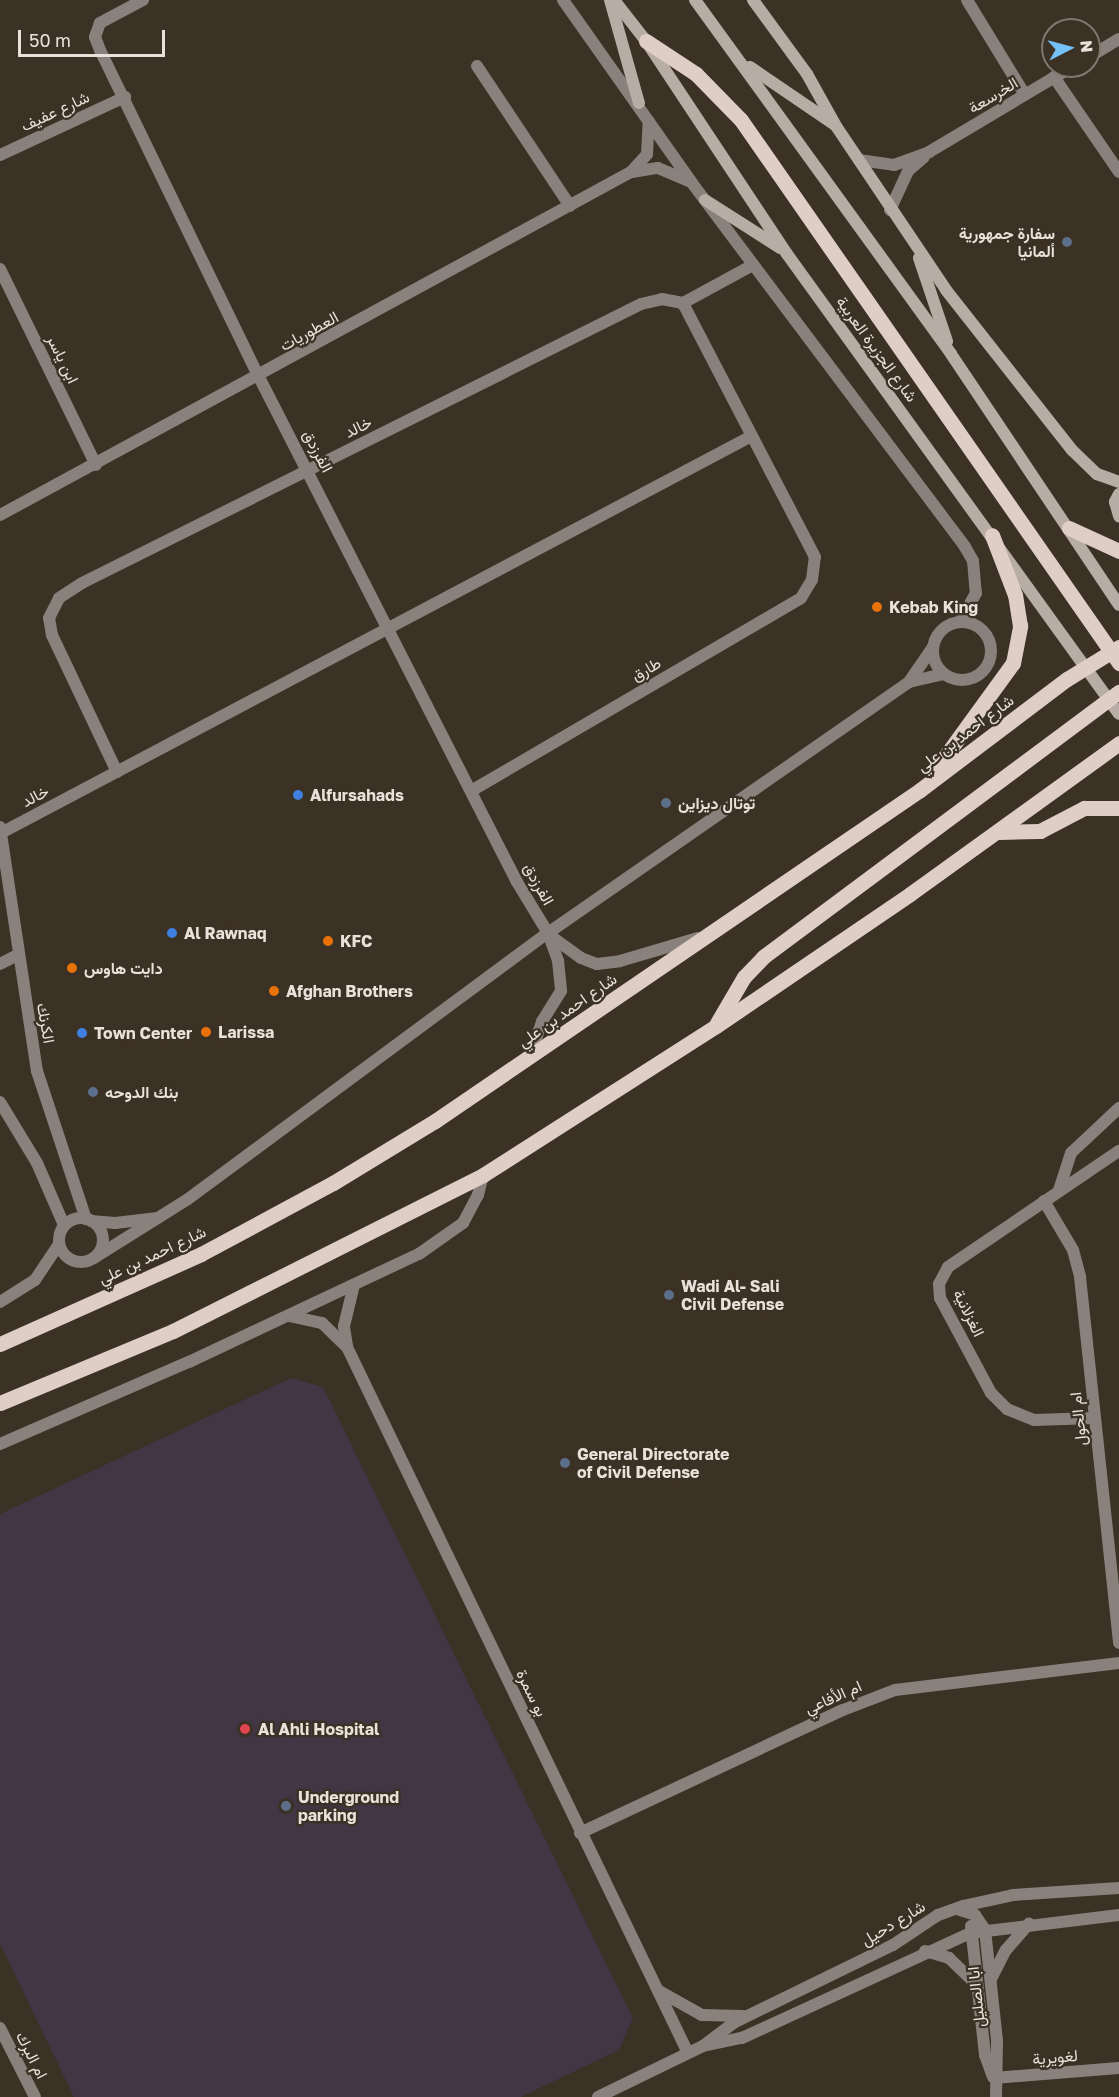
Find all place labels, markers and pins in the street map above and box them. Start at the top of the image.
place label: سفارة جمهورية ألمانيا [959,223,1055,261]
marker: سفارة جمهورية ألمانيا [1060,235,1074,249]
place label: Kebab King [889,597,978,617]
marker: Kebab King [870,600,884,614]
place label: Alfursahads [310,785,404,805]
marker: Alfursahads [291,788,305,802]
place label: توتال ديزاين [678,793,755,813]
marker: توتال ديزاين [659,796,673,810]
place label: Al Rawnaq [184,923,267,943]
marker: Al Rawnaq [165,926,179,940]
place label: KFC [340,931,372,951]
marker: KFC [321,934,335,948]
place label: دايت هاوس [84,958,163,978]
marker: دايت هاوس [65,961,79,975]
place label: Afghan Brothers [286,981,413,1001]
marker: Afghan Brothers [267,984,281,998]
place label: Larissa [218,1022,274,1042]
place label: Town Center [94,1023,192,1043]
marker: Larissa [199,1025,213,1039]
marker: Town Center [75,1026,89,1040]
place label: بنك الدوحه [105,1082,178,1102]
marker: بنك الدوحه [86,1085,100,1099]
place label: Wadi Al- Sali Civil Defense [681,1276,784,1314]
marker: Wadi Al- Sali Civil Defense [662,1288,676,1302]
place label: General Directorate of Civil Defense [577,1444,730,1482]
marker: General Directorate of Civil Defense [558,1456,572,1470]
place label: Al Ahli Hospital [258,1719,379,1739]
marker: Al Ahli Hospital [236,1720,254,1738]
place label: Underground parking [298,1787,399,1825]
marker: Underground parking [279,1799,293,1813]

